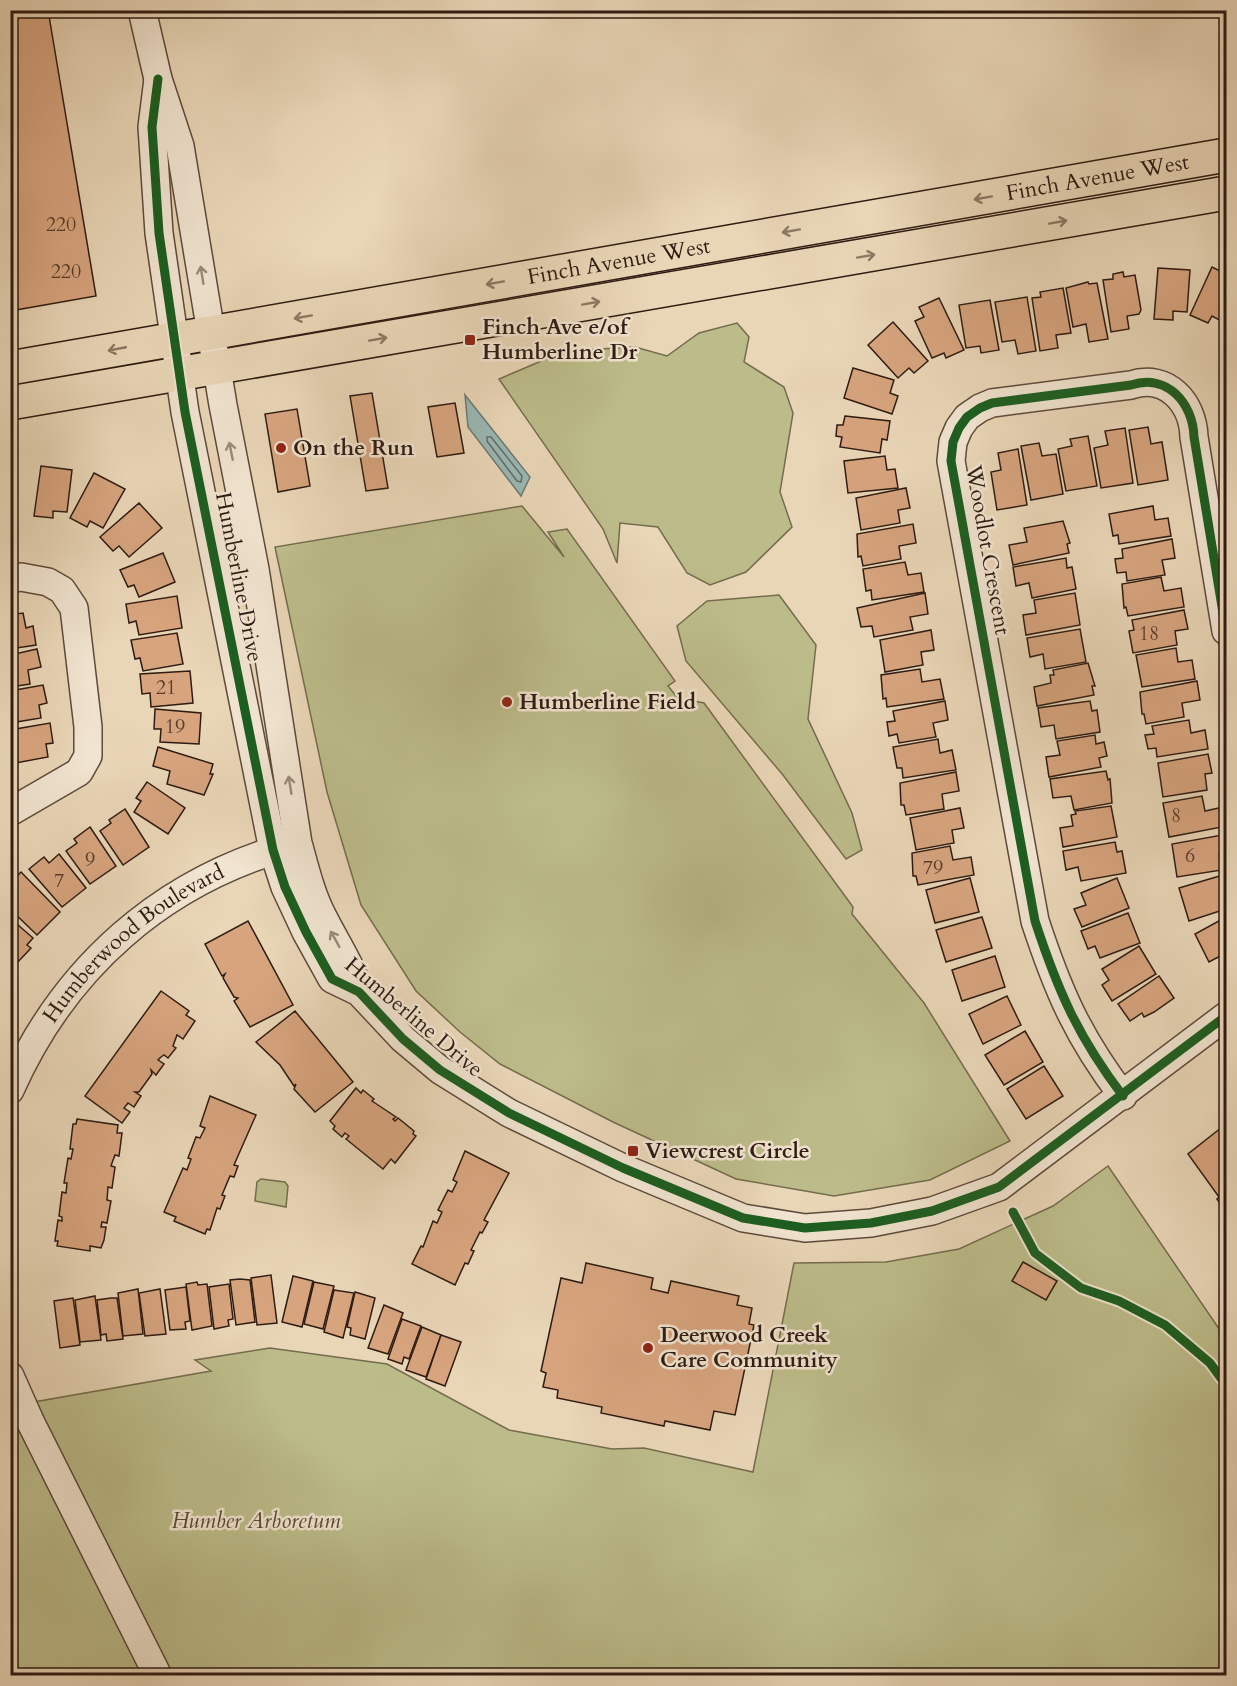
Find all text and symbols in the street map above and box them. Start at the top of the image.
street label: Finch Avenue West [1004,147,1191,208]
one-way arrow [973,192,993,203]
house number: 220 [46,211,76,238]
one-way arrow [1047,217,1067,228]
one-way arrow [781,226,801,237]
street label: Finch Avenue West [525,231,713,292]
one-way arrow [855,250,875,261]
house number: 220 [51,258,81,285]
one-way arrow [197,266,208,286]
one-way arrow [486,278,505,289]
one-way arrow [580,297,600,308]
one-way arrow [294,312,313,323]
place label: Finch Ave e/of Humberline Dr [482,312,637,367]
one-way arrow [367,333,387,344]
marker: Finch Ave e/of Humberline Dr [463,333,477,347]
one-way arrow [108,344,127,355]
place label: On the Run [293,433,414,463]
marker: On the Run [274,441,288,455]
one-way arrow [225,442,236,461]
street label: Woodlot Crescent [958,462,1018,637]
street label: Humberline Drive [208,490,270,664]
house number: 18 [1139,620,1159,647]
house number: 21 [156,674,176,701]
place label: Humberline Field [519,687,696,717]
marker: Humberline Field [500,695,514,709]
house number: 19 [165,713,185,740]
one-way arrow [284,775,295,795]
house number: 8 [1171,802,1181,829]
house number: 6 [1185,842,1195,869]
house number: 9 [85,846,95,873]
house number: 79 [923,854,943,881]
street label: Humberwood Boulevard [36,857,229,1029]
house number: 7 [54,867,64,894]
one-way arrow [329,931,341,948]
street label: Humberline Drive [338,950,490,1084]
place label: Viewcrest Circle [645,1136,810,1166]
marker: Viewcrest Circle [626,1144,640,1158]
place label: Deerwood Creek Care Community [660,1320,838,1375]
marker: Deerwood Creek Care Community [641,1341,655,1355]
park label: Humber Arboretum [171,1506,341,1536]

